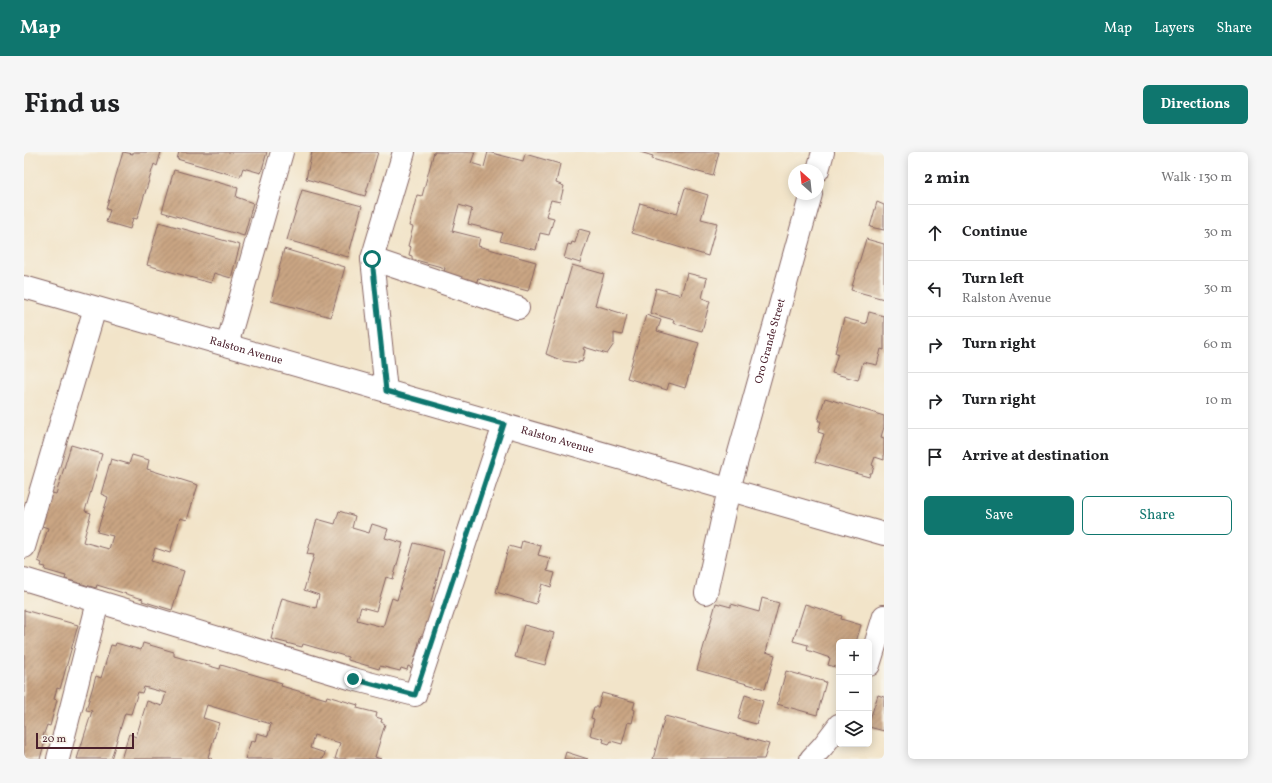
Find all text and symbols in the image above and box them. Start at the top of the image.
text: Map [20,15,61,41]
text: Map [1104,19,1132,38]
text: Layers [1154,19,1194,38]
text: Share [1216,19,1252,38]
text: Find us [24,85,120,124]
button: Directions [1143,85,1248,124]
north arrow [788,164,824,200]
text: 2 min [924,167,970,190]
text: Walk · 130 m [1161,169,1232,187]
icon: ahead [924,222,946,244]
text: Continue [962,222,1027,243]
text: 30 m [1204,224,1232,242]
route start [363,250,381,268]
text: Turn left [962,269,1024,290]
icon: left [924,278,946,300]
text: 30 m [1204,280,1232,298]
text: Ralston Avenue [962,290,1051,308]
street label: Oro Grande Street [751,297,789,385]
street label: Ralston Avenue [208,333,284,368]
icon: right [924,334,946,356]
text: Turn right [962,334,1036,355]
text: 60 m [1204,336,1232,354]
icon: right [924,390,946,412]
text: Turn right [962,390,1036,411]
text: 10 m [1205,392,1232,410]
street label: Ralston Avenue [519,423,596,458]
icon: arrive [924,446,946,468]
text: Arrive at destination [962,446,1109,467]
button: Save [924,496,1074,535]
button: Share [1082,496,1232,535]
map controls [836,639,872,747]
button: + [836,639,872,675]
route end [344,670,362,688]
button: − [836,675,872,711]
button: layers [836,711,872,747]
scale bar [36,731,134,750]
text: 20 m [42,732,66,747]

